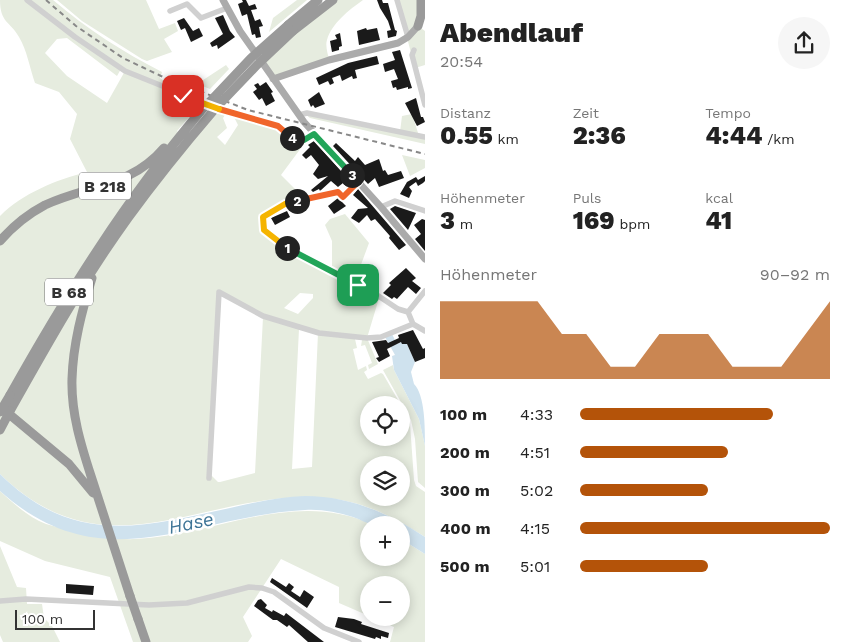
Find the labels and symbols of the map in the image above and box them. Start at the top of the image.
pin [162,75,204,117]
pin: 4 [280,126,304,150]
pin: 3 [340,162,364,188]
road number: B 218 [79,172,131,200]
pin: 2 [284,188,310,214]
pin: 1 [274,236,300,260]
pin [337,264,379,306]
road number: B 68 [45,278,93,306]
water label: Hase [166,507,216,539]
scale bar [15,607,95,630]

